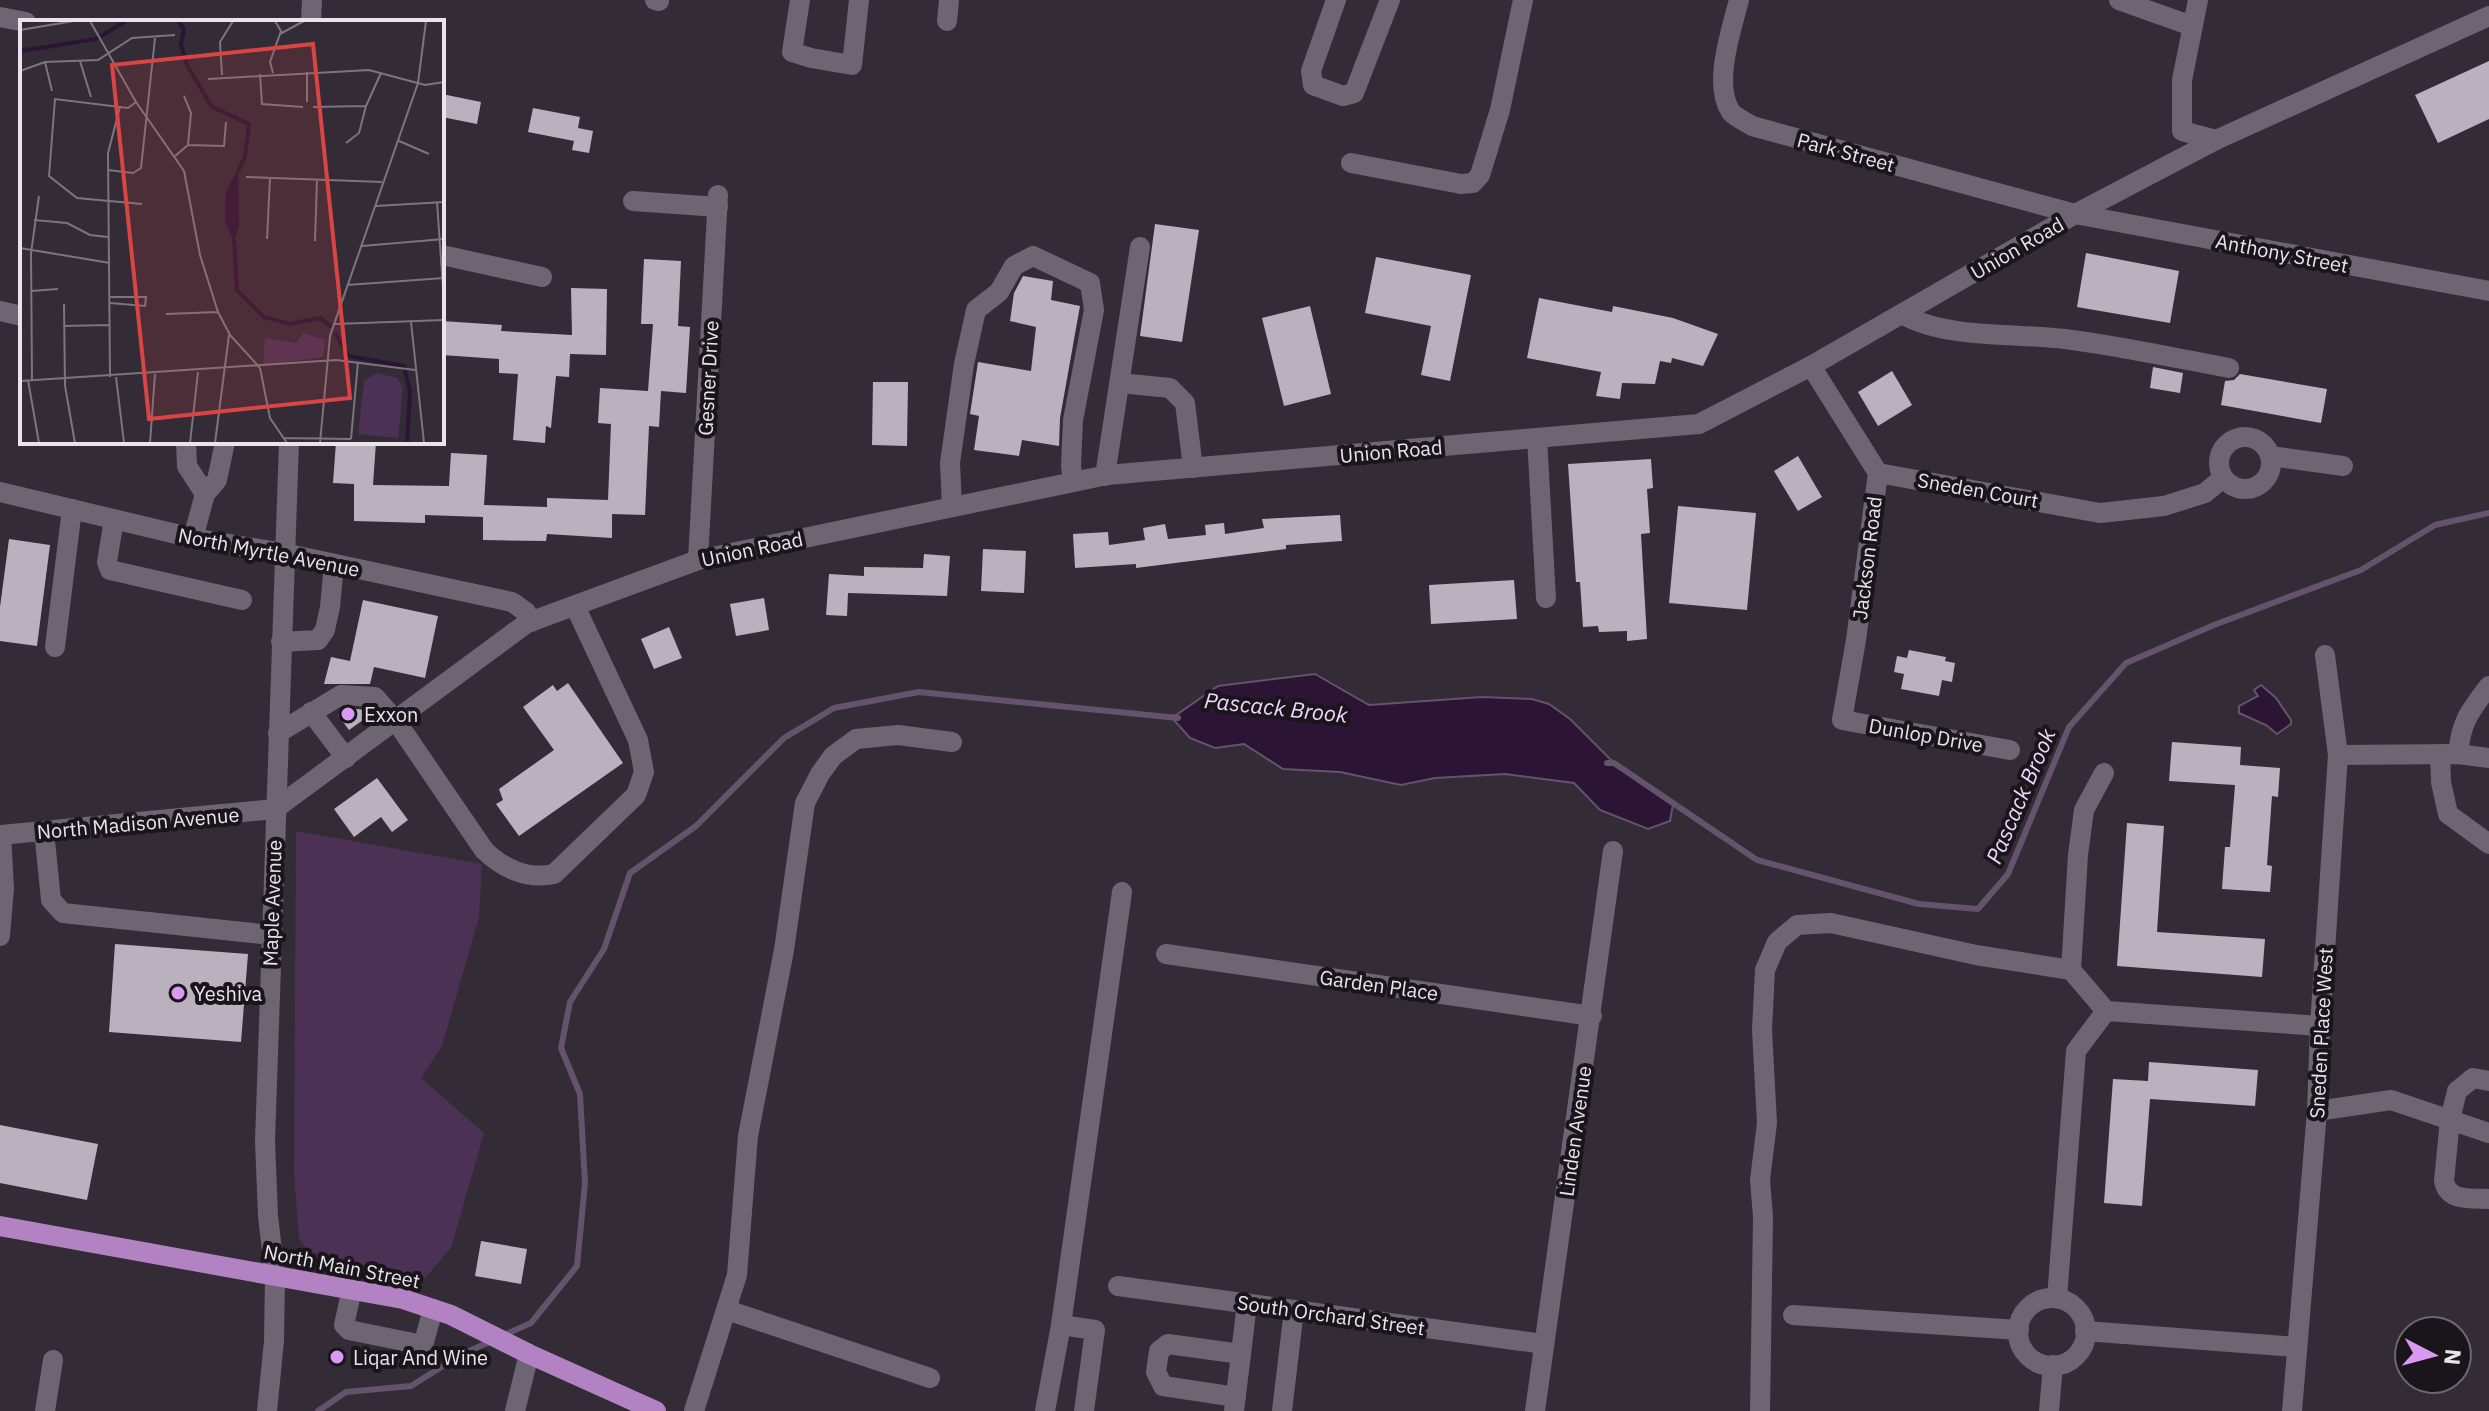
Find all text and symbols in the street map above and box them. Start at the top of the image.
inset map [20,20,444,444]
street label: Park Street [1794,126,1898,178]
street label: Union Road [1966,211,2068,285]
street label: Anthony Street [2213,227,2351,279]
street label: Gesner Drive [691,320,725,436]
street label: Union Road [1338,433,1444,469]
street label: Sneden Court [1916,466,2040,514]
street label: Jackson Road [1846,495,1888,621]
street label: North Myrtle Avenue [176,521,362,583]
street label: Union Road [699,525,805,573]
water label: Pascack Brook [1203,685,1350,729]
place label: Exxon [364,701,418,728]
marker: Exxon [339,705,357,723]
street label: Dunlop Drive [1867,712,1985,758]
water label: Pascack Brook [1979,724,2062,868]
street label: North Madison Avenue [36,801,240,845]
street label: Maple Avenue [256,839,288,967]
street label: Sneden Place West [2303,947,2339,1119]
street label: Garden Place [1318,963,1440,1007]
place label: Yeshiva [194,980,263,1007]
marker: Yeshiva [169,984,187,1002]
street label: Linden Avenue [1552,1064,1598,1198]
street label: North Main Street [262,1238,422,1294]
street label: South Orchard Street [1235,1288,1427,1342]
north arrow [2393,1315,2473,1395]
place label: Liqar And Wine [353,1344,488,1371]
marker: Liqar And Wine [328,1348,346,1366]
text: N [2438,1348,2469,1367]

